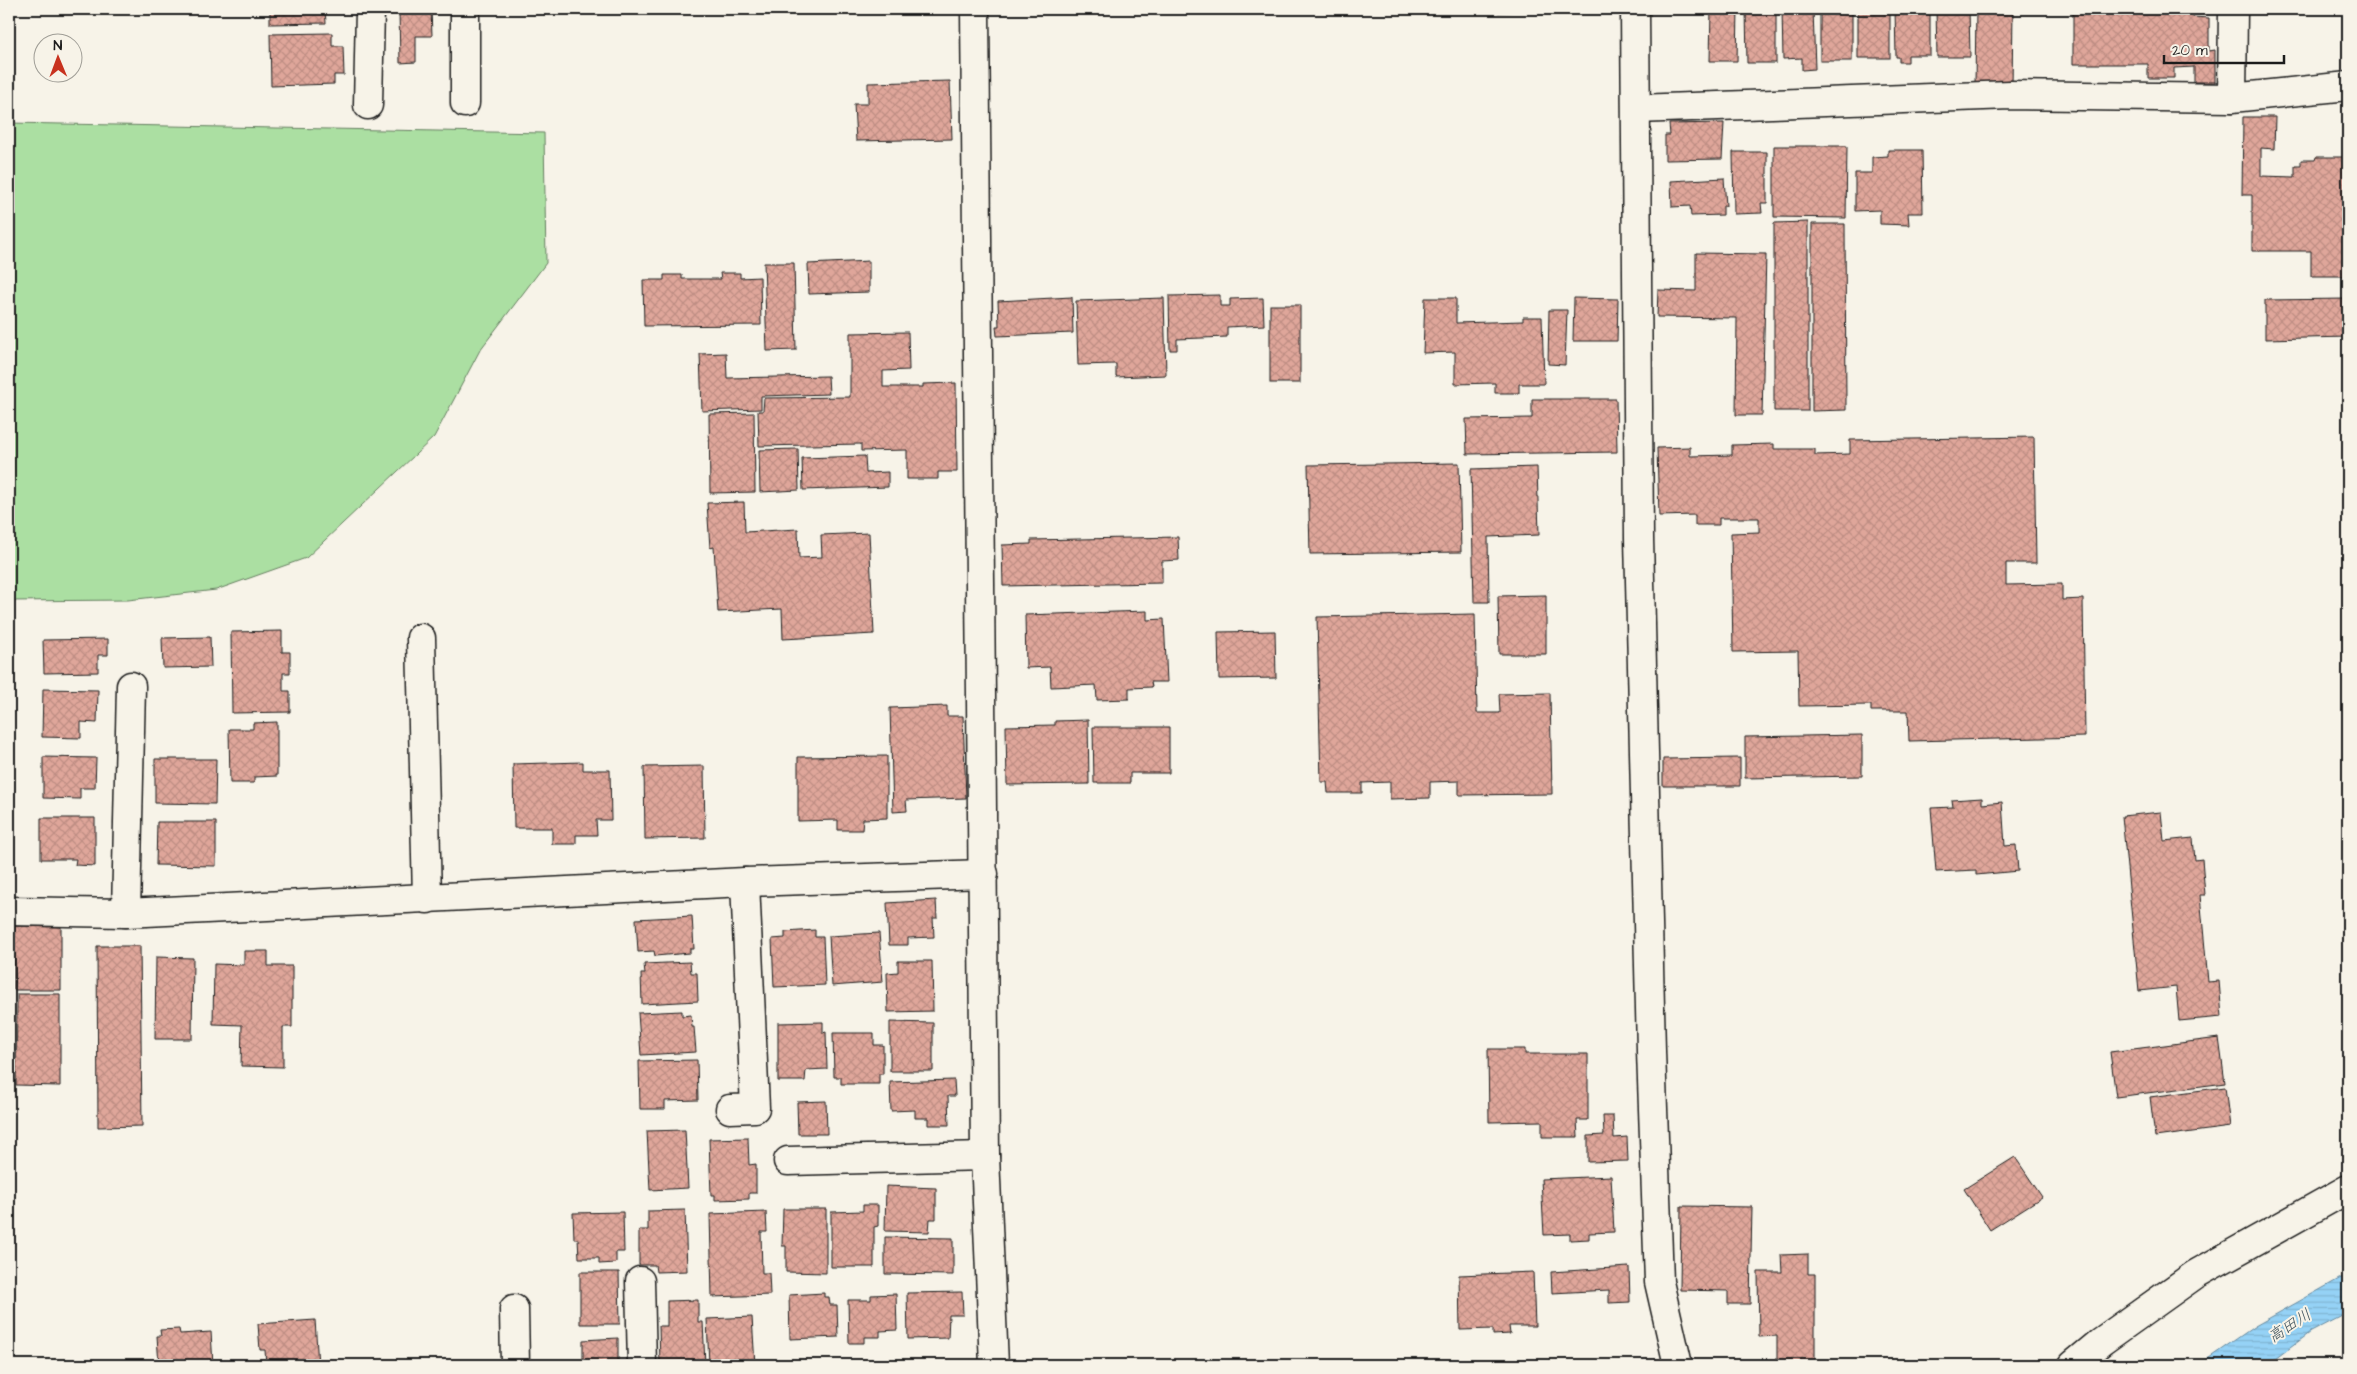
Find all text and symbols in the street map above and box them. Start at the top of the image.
north arrow [32,32,82,82]
scale bar [2164,32,2284,64]
text: N [53,36,63,56]
text: 20 m [2172,40,2208,61]
water label: 高田川 [2263,1304,2316,1348]

